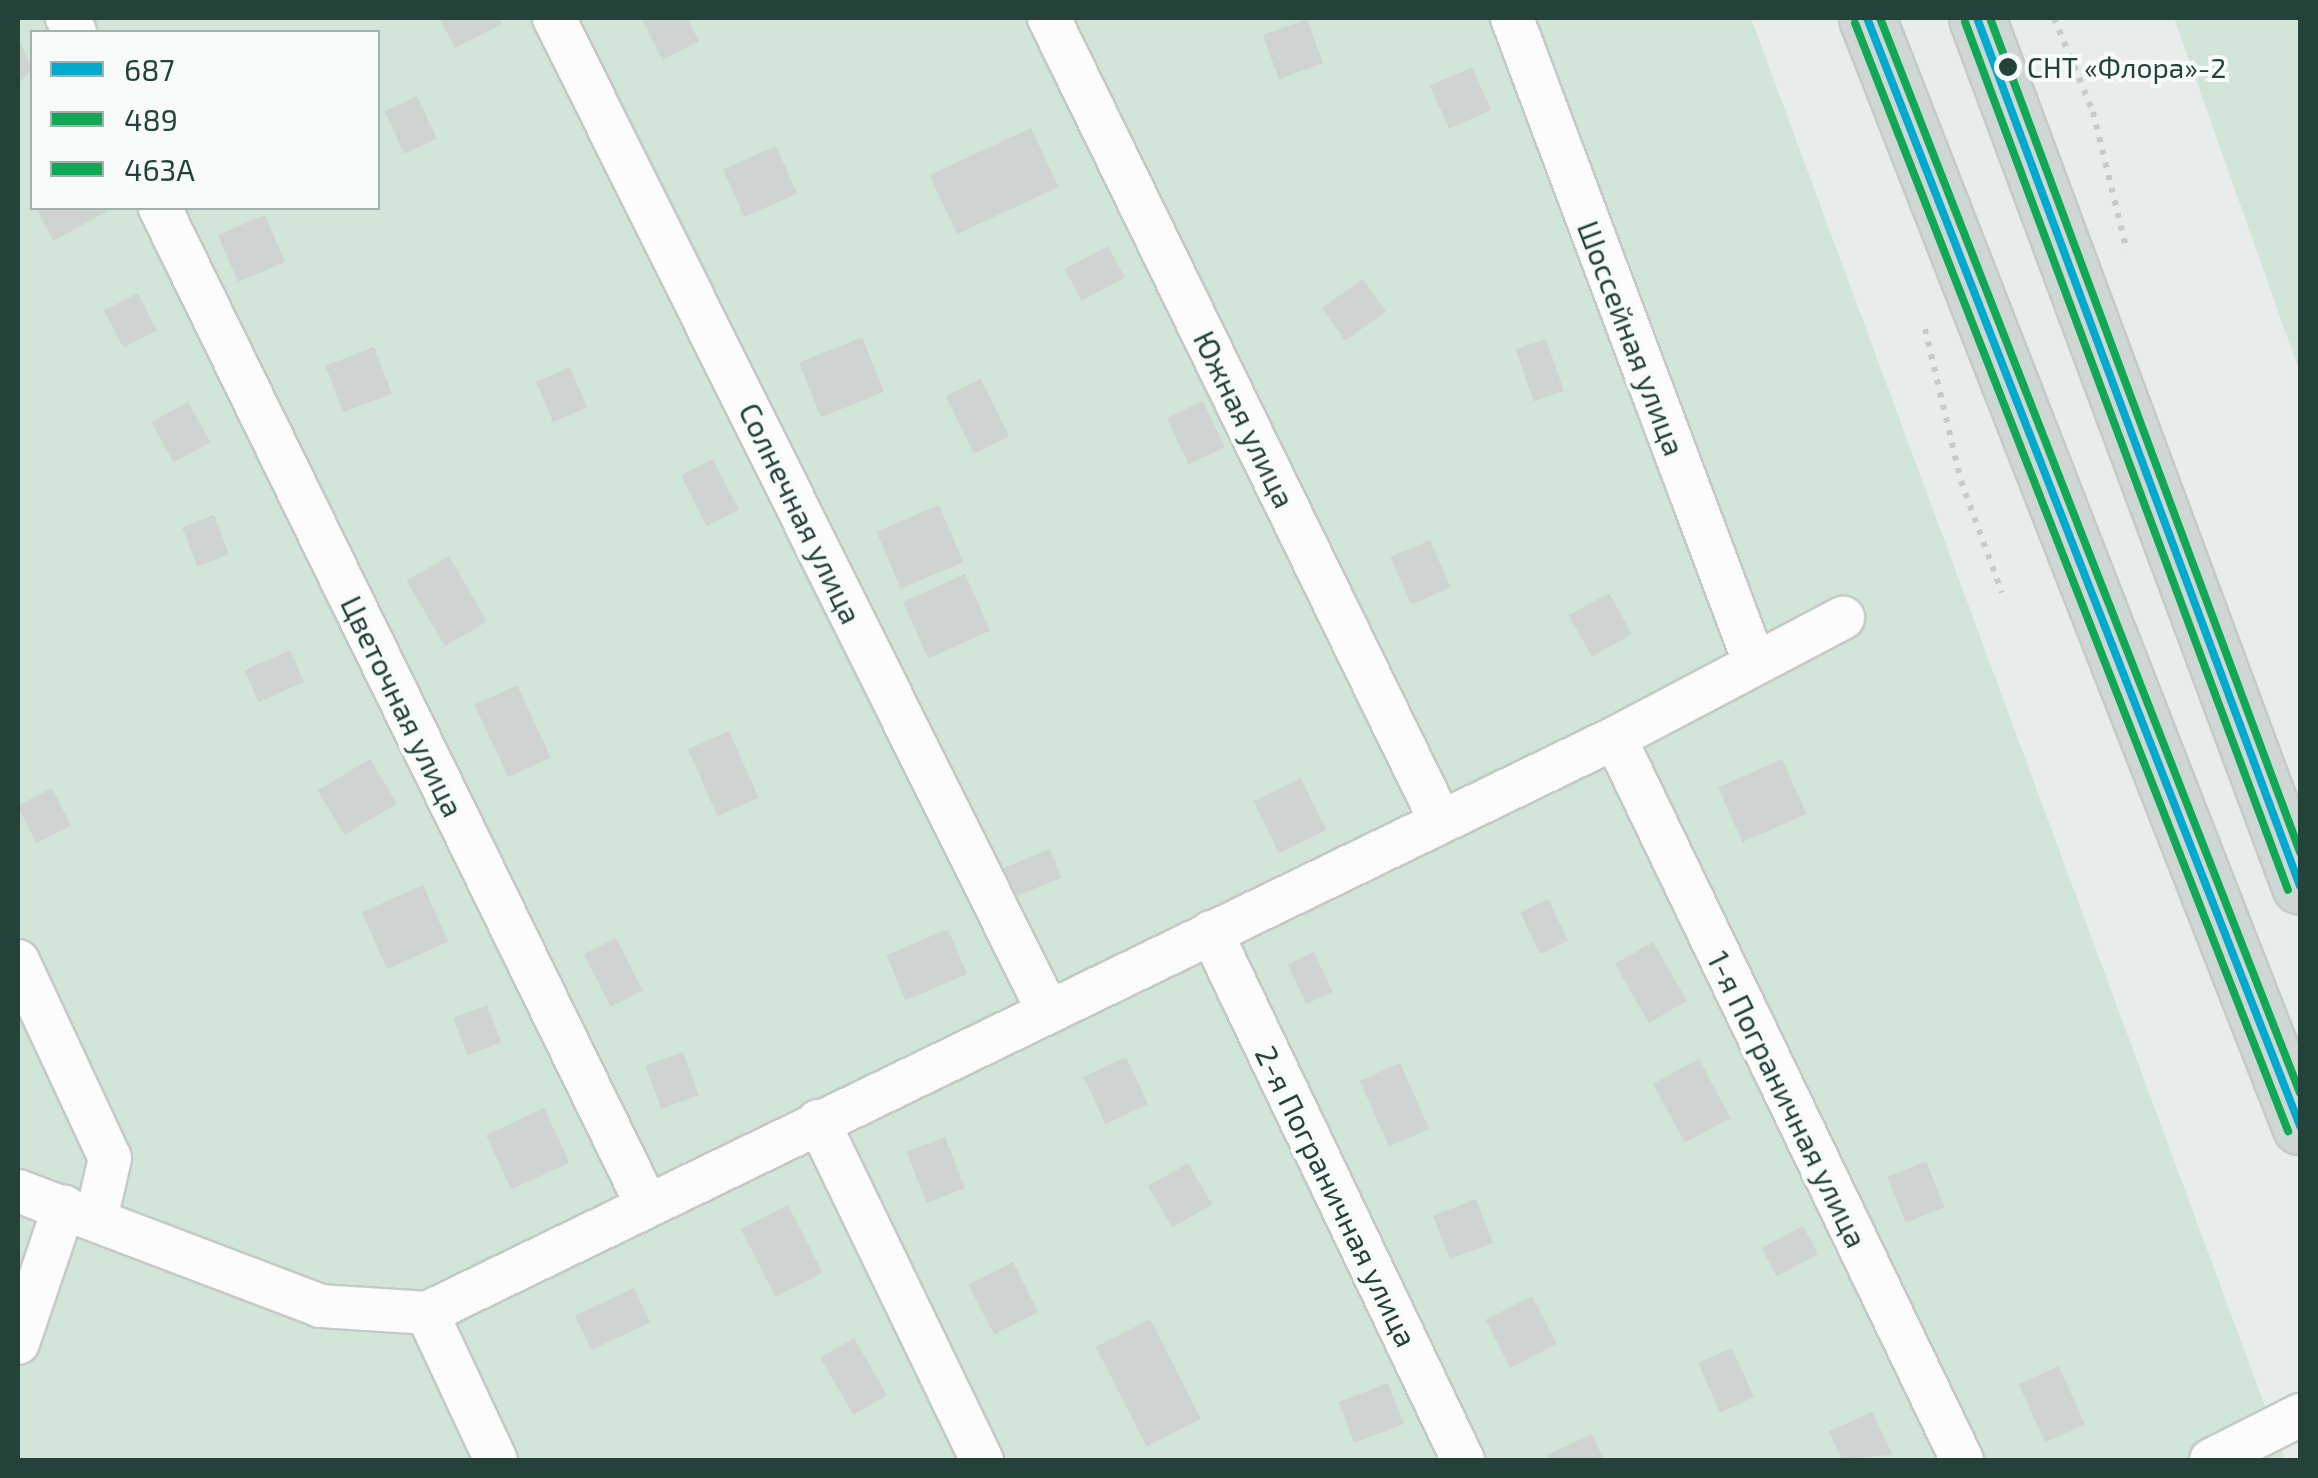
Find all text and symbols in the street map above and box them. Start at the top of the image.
legend [30,30,380,210]
place label: СНТ «Флора»-2 [2027,50,2226,84]
text: 687 [124,51,175,87]
marker: СНТ «Флора»-2 [1998,57,2018,77]
text: 489 [124,101,178,137]
text: 463А [124,151,195,187]
street label: Шоссейная улица [1571,215,1693,461]
street label: Южная улица [1187,325,1303,513]
street label: Солнечная улица [732,397,870,629]
street label: Цветочная улица [334,590,472,822]
street label: 1-я Пограничная улица [1701,945,1875,1253]
street label: 2-я Пограничная улица [1248,1040,1426,1352]

